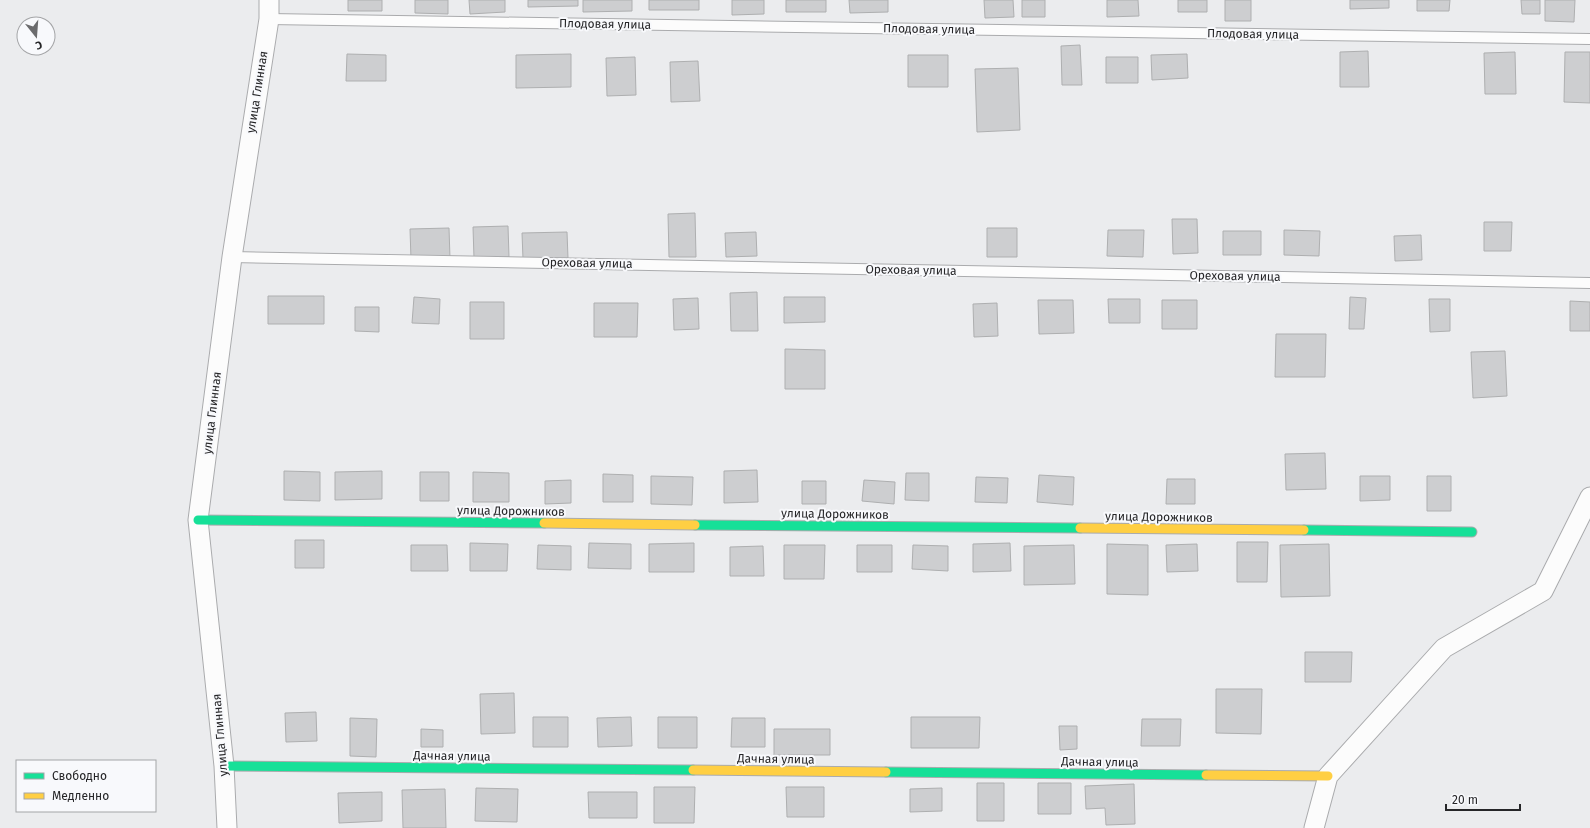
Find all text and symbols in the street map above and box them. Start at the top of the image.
north arrow [16,16,56,56]
street label: Плодовая улица [559,16,651,32]
street label: Плодовая улица [883,21,975,37]
street label: Плодовая улица [1207,26,1299,42]
text: С [33,38,44,52]
street label: улица Глинная [244,50,270,134]
street label: Ореховая улица [541,255,633,271]
street label: Ореховая улица [865,262,957,278]
street label: Ореховая улица [1189,268,1281,284]
street label: улица Глинная [200,371,224,455]
street label: улица Дорожников [457,503,565,519]
street label: улица Дорожников [781,506,889,522]
street label: улица Дорожников [1105,509,1213,525]
street label: улица Глинная [209,693,231,777]
street label: Дачная улица [412,748,491,764]
street label: Дачная улица [736,751,815,767]
street label: Дачная улица [1060,754,1139,770]
legend [16,760,156,812]
text: Свободно [52,769,107,783]
scale bar [1446,786,1520,812]
text: Медленно [52,789,109,803]
text: 20 m [1452,793,1478,807]

